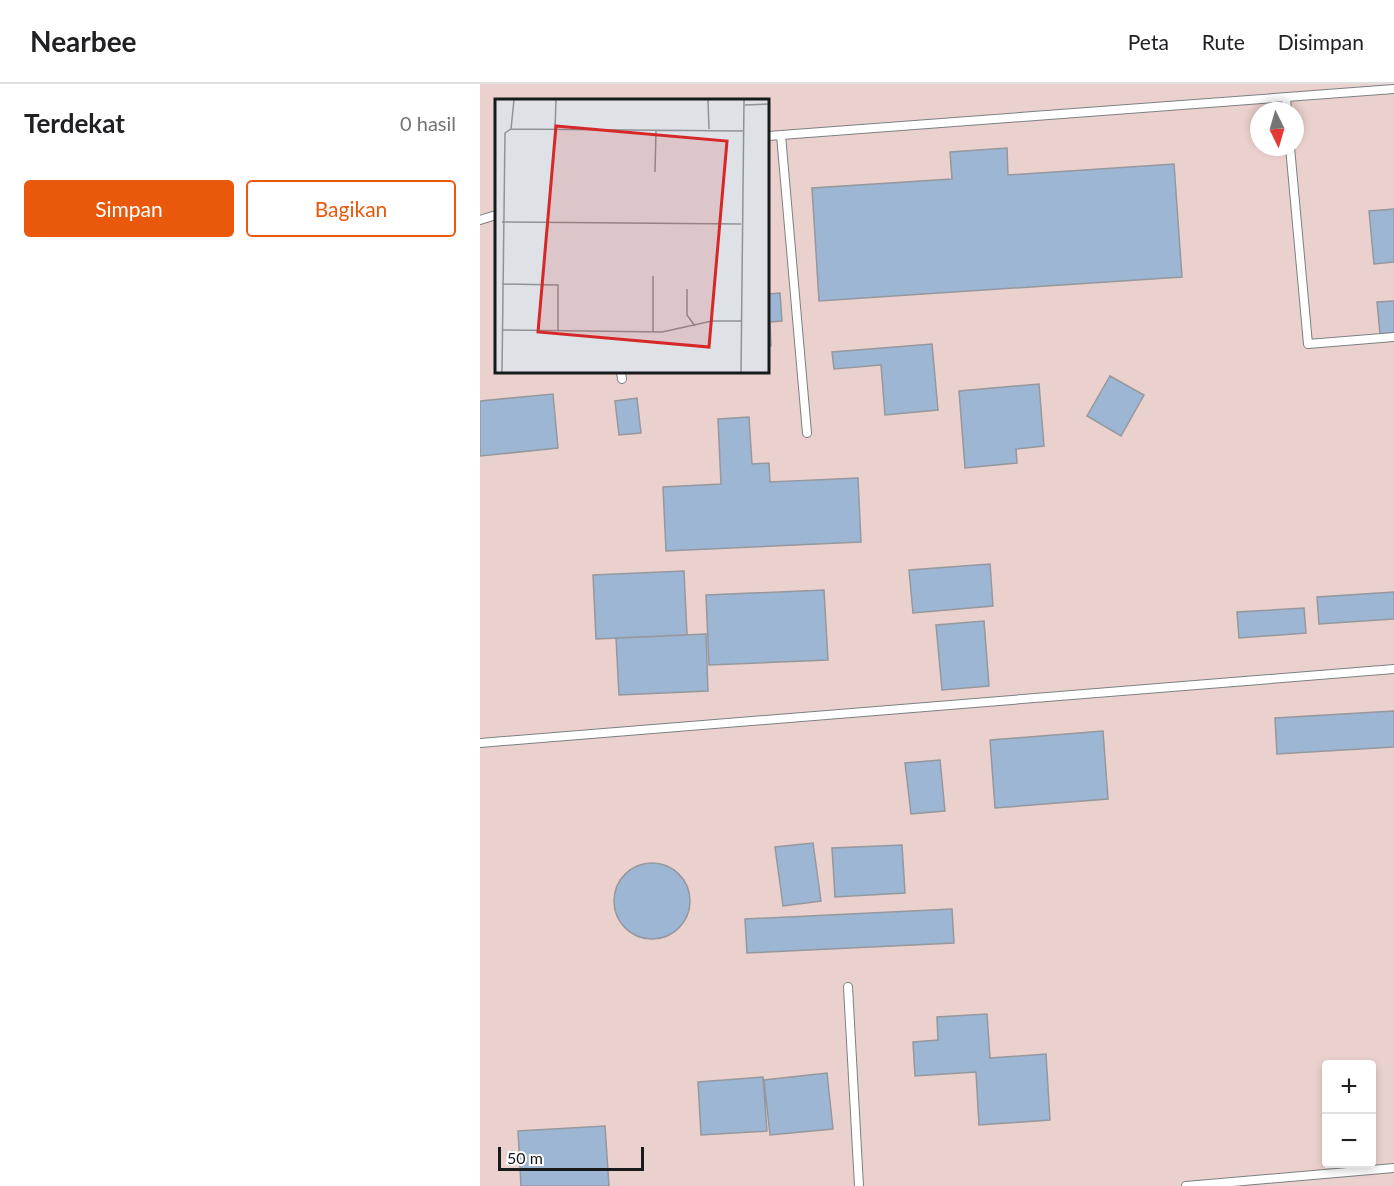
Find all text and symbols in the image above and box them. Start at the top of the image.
text: Nearbee [30,24,137,58]
text: Peta [1128,29,1169,54]
text: Rute [1202,29,1245,54]
text: Disimpan [1278,29,1364,54]
inset map [495,99,770,374]
north arrow [1250,102,1304,156]
text: Terdekat [24,107,125,139]
text: 0 hasil [400,111,456,135]
button: Simpan [24,180,234,237]
button: Bagikan [246,180,456,237]
map controls [1322,1060,1376,1168]
button: + [1322,1060,1376,1114]
button: − [1322,1114,1376,1168]
scale bar [498,1144,644,1172]
text: 50 m [507,1148,543,1167]

